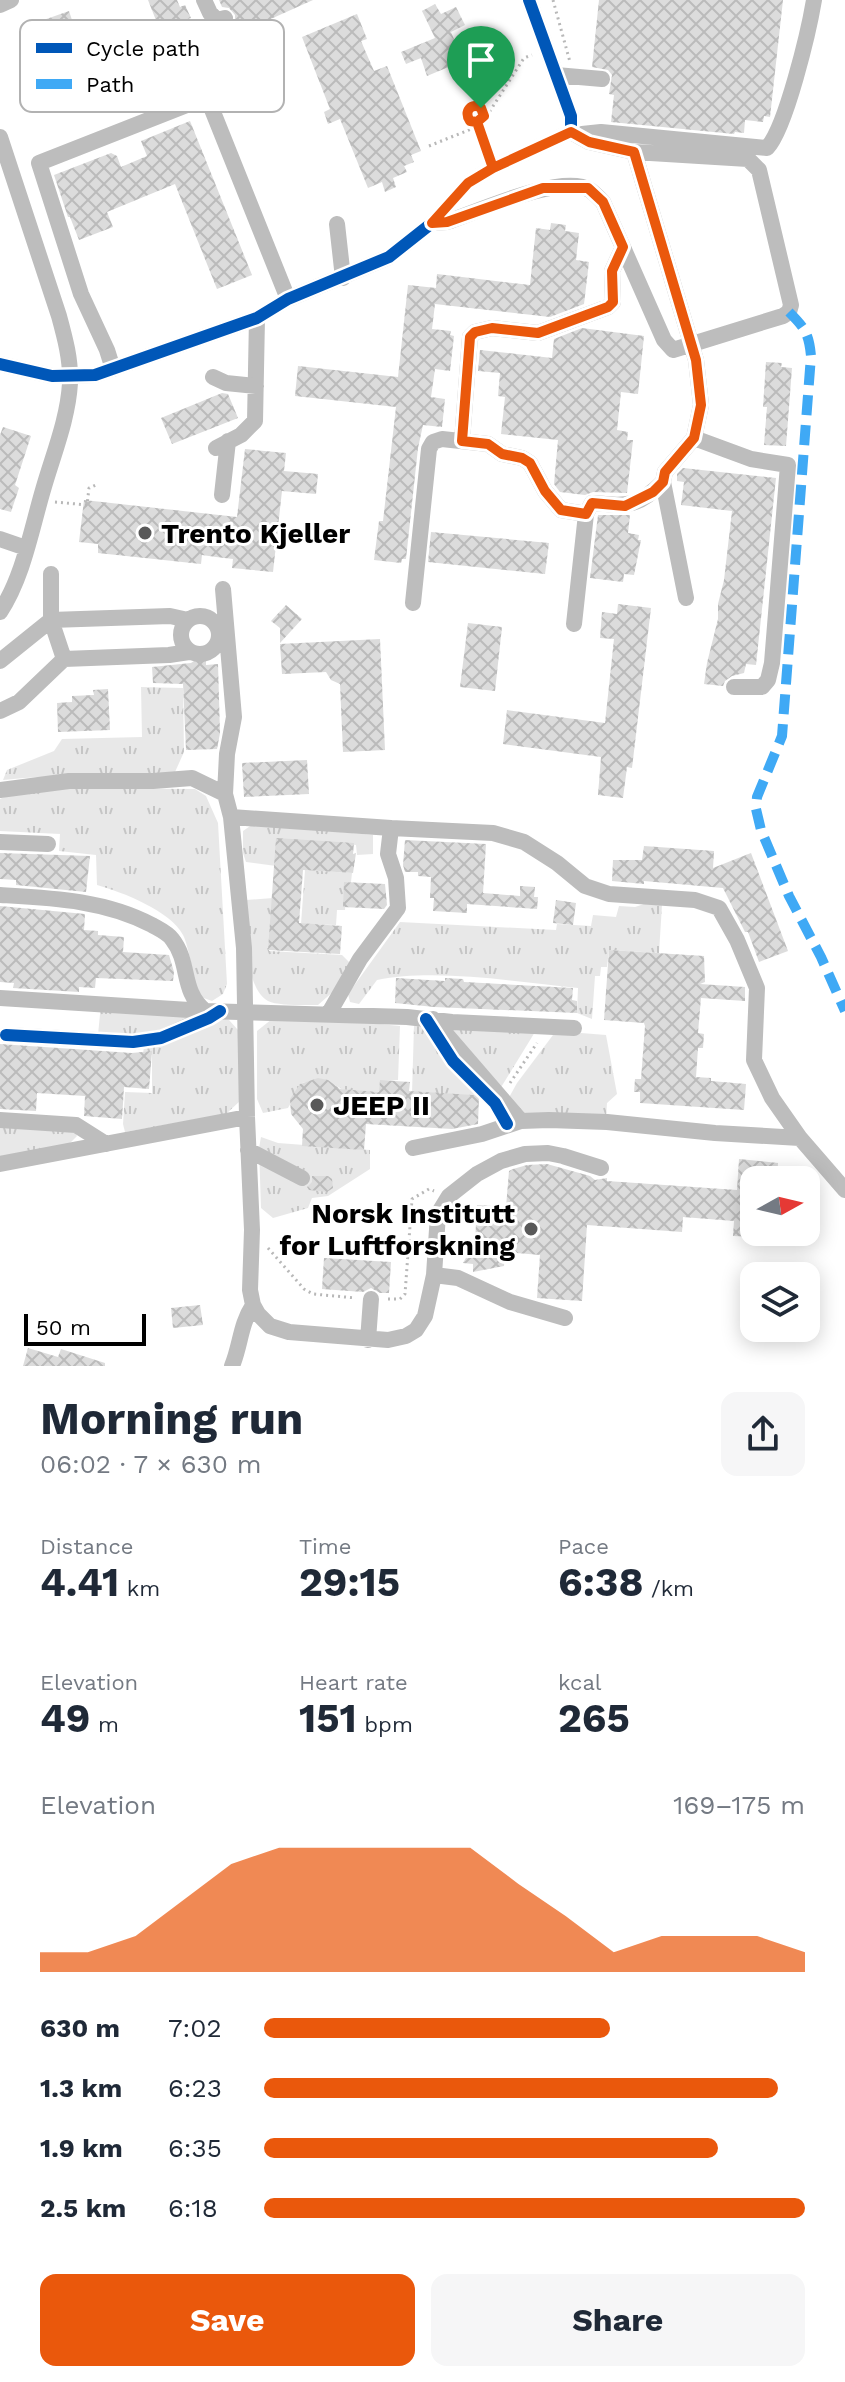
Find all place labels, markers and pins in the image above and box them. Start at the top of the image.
pin [447,26,515,108]
place label: Trento Kjeller [161,517,350,550]
marker: Trento Kjeller [136,524,154,542]
place label: JEEP II [333,1089,430,1122]
marker: JEEP II [308,1096,326,1114]
place label: Norsk Institutt for Luftforskning [279,1197,515,1262]
marker: Norsk Institutt for Luftforskning [522,1220,540,1238]

